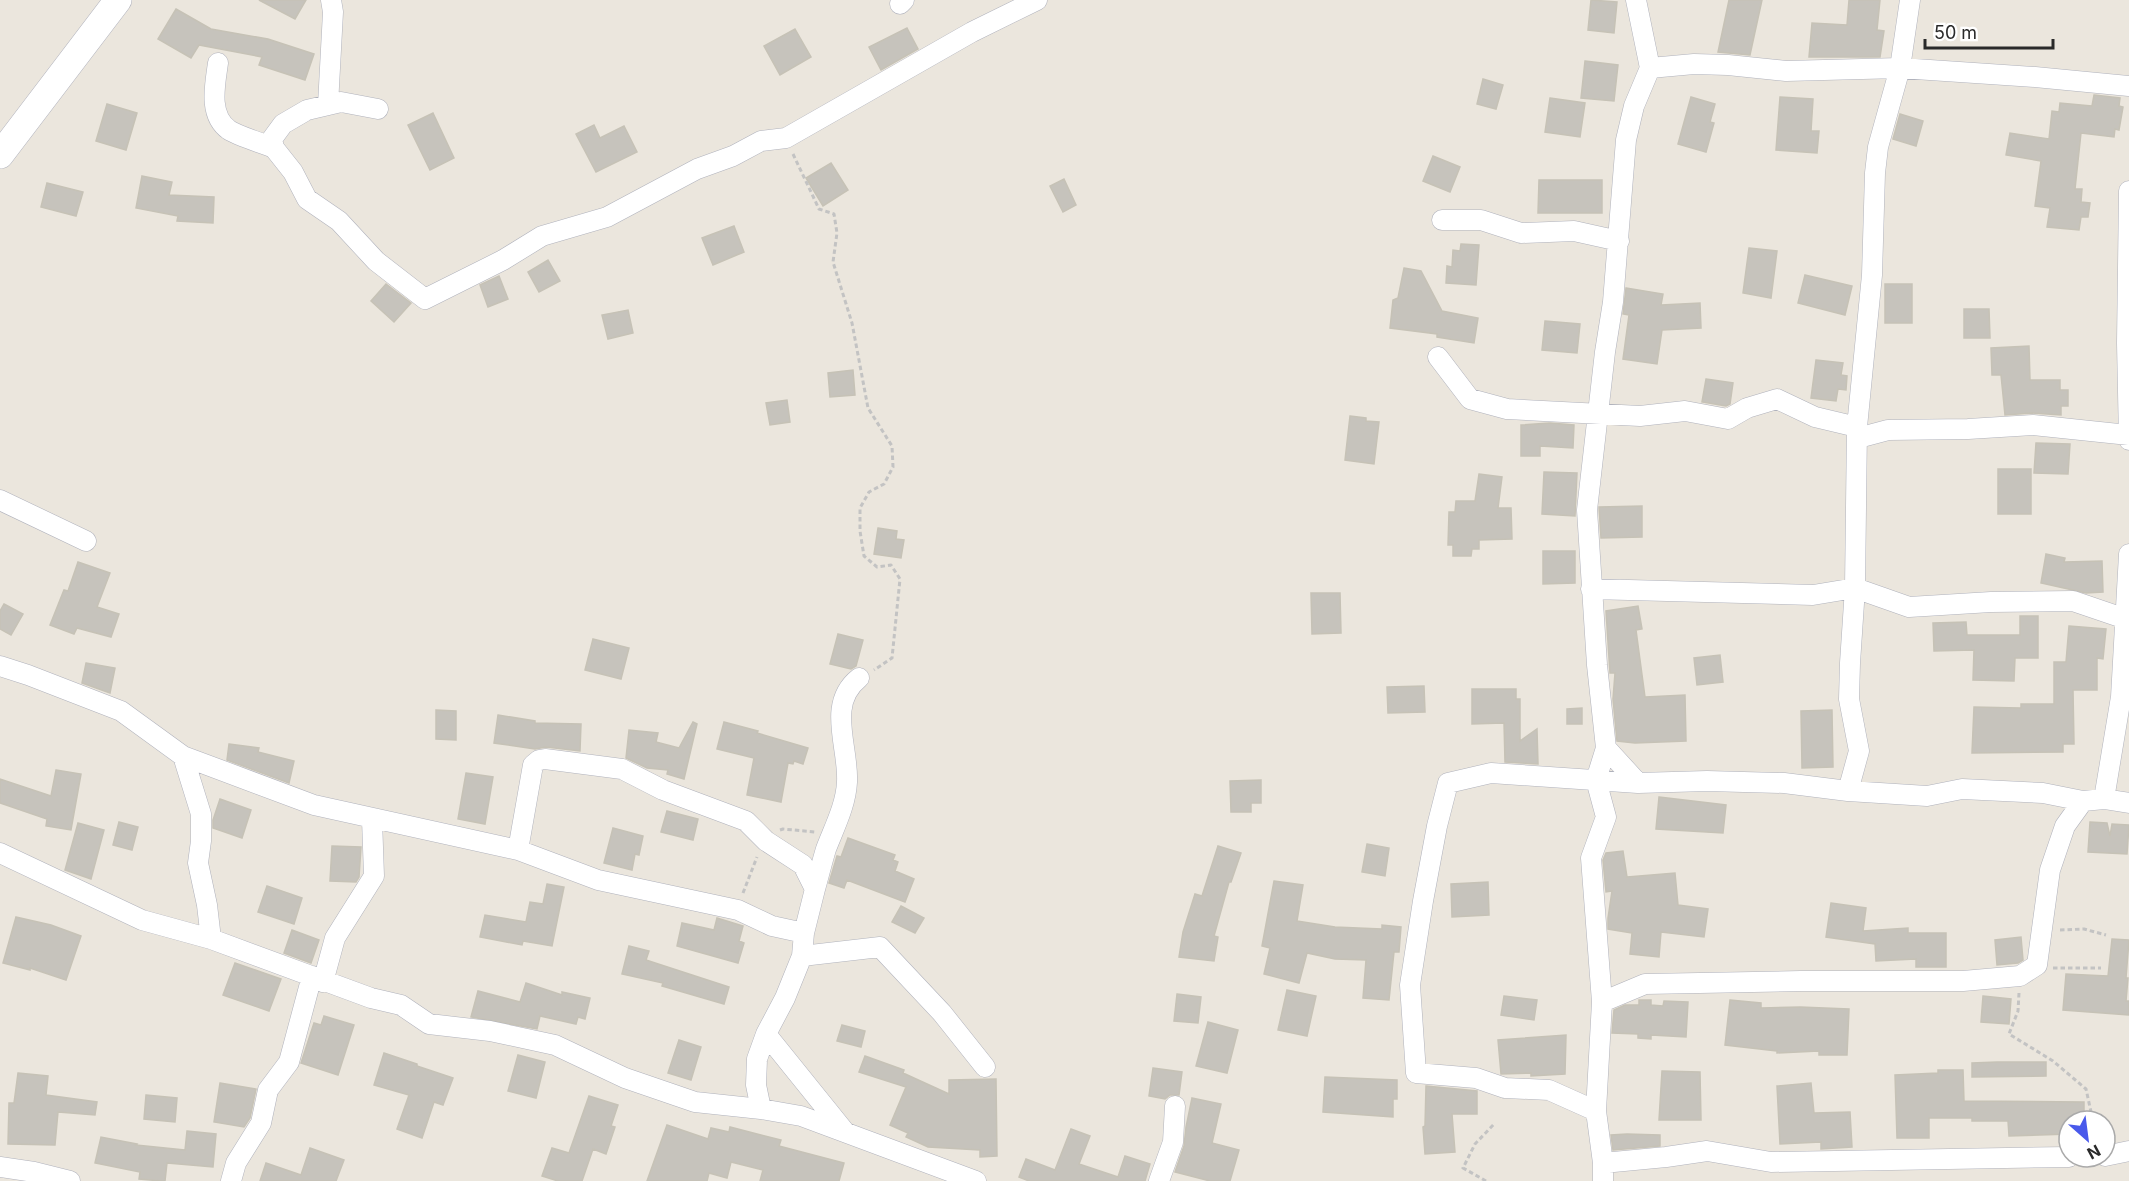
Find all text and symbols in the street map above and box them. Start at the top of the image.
scale bar [1925,12,2052,50]
text: 50 m [1934,22,1977,43]
north arrow [2057,1109,2117,1169]
text: N [2084,1141,2104,1164]

